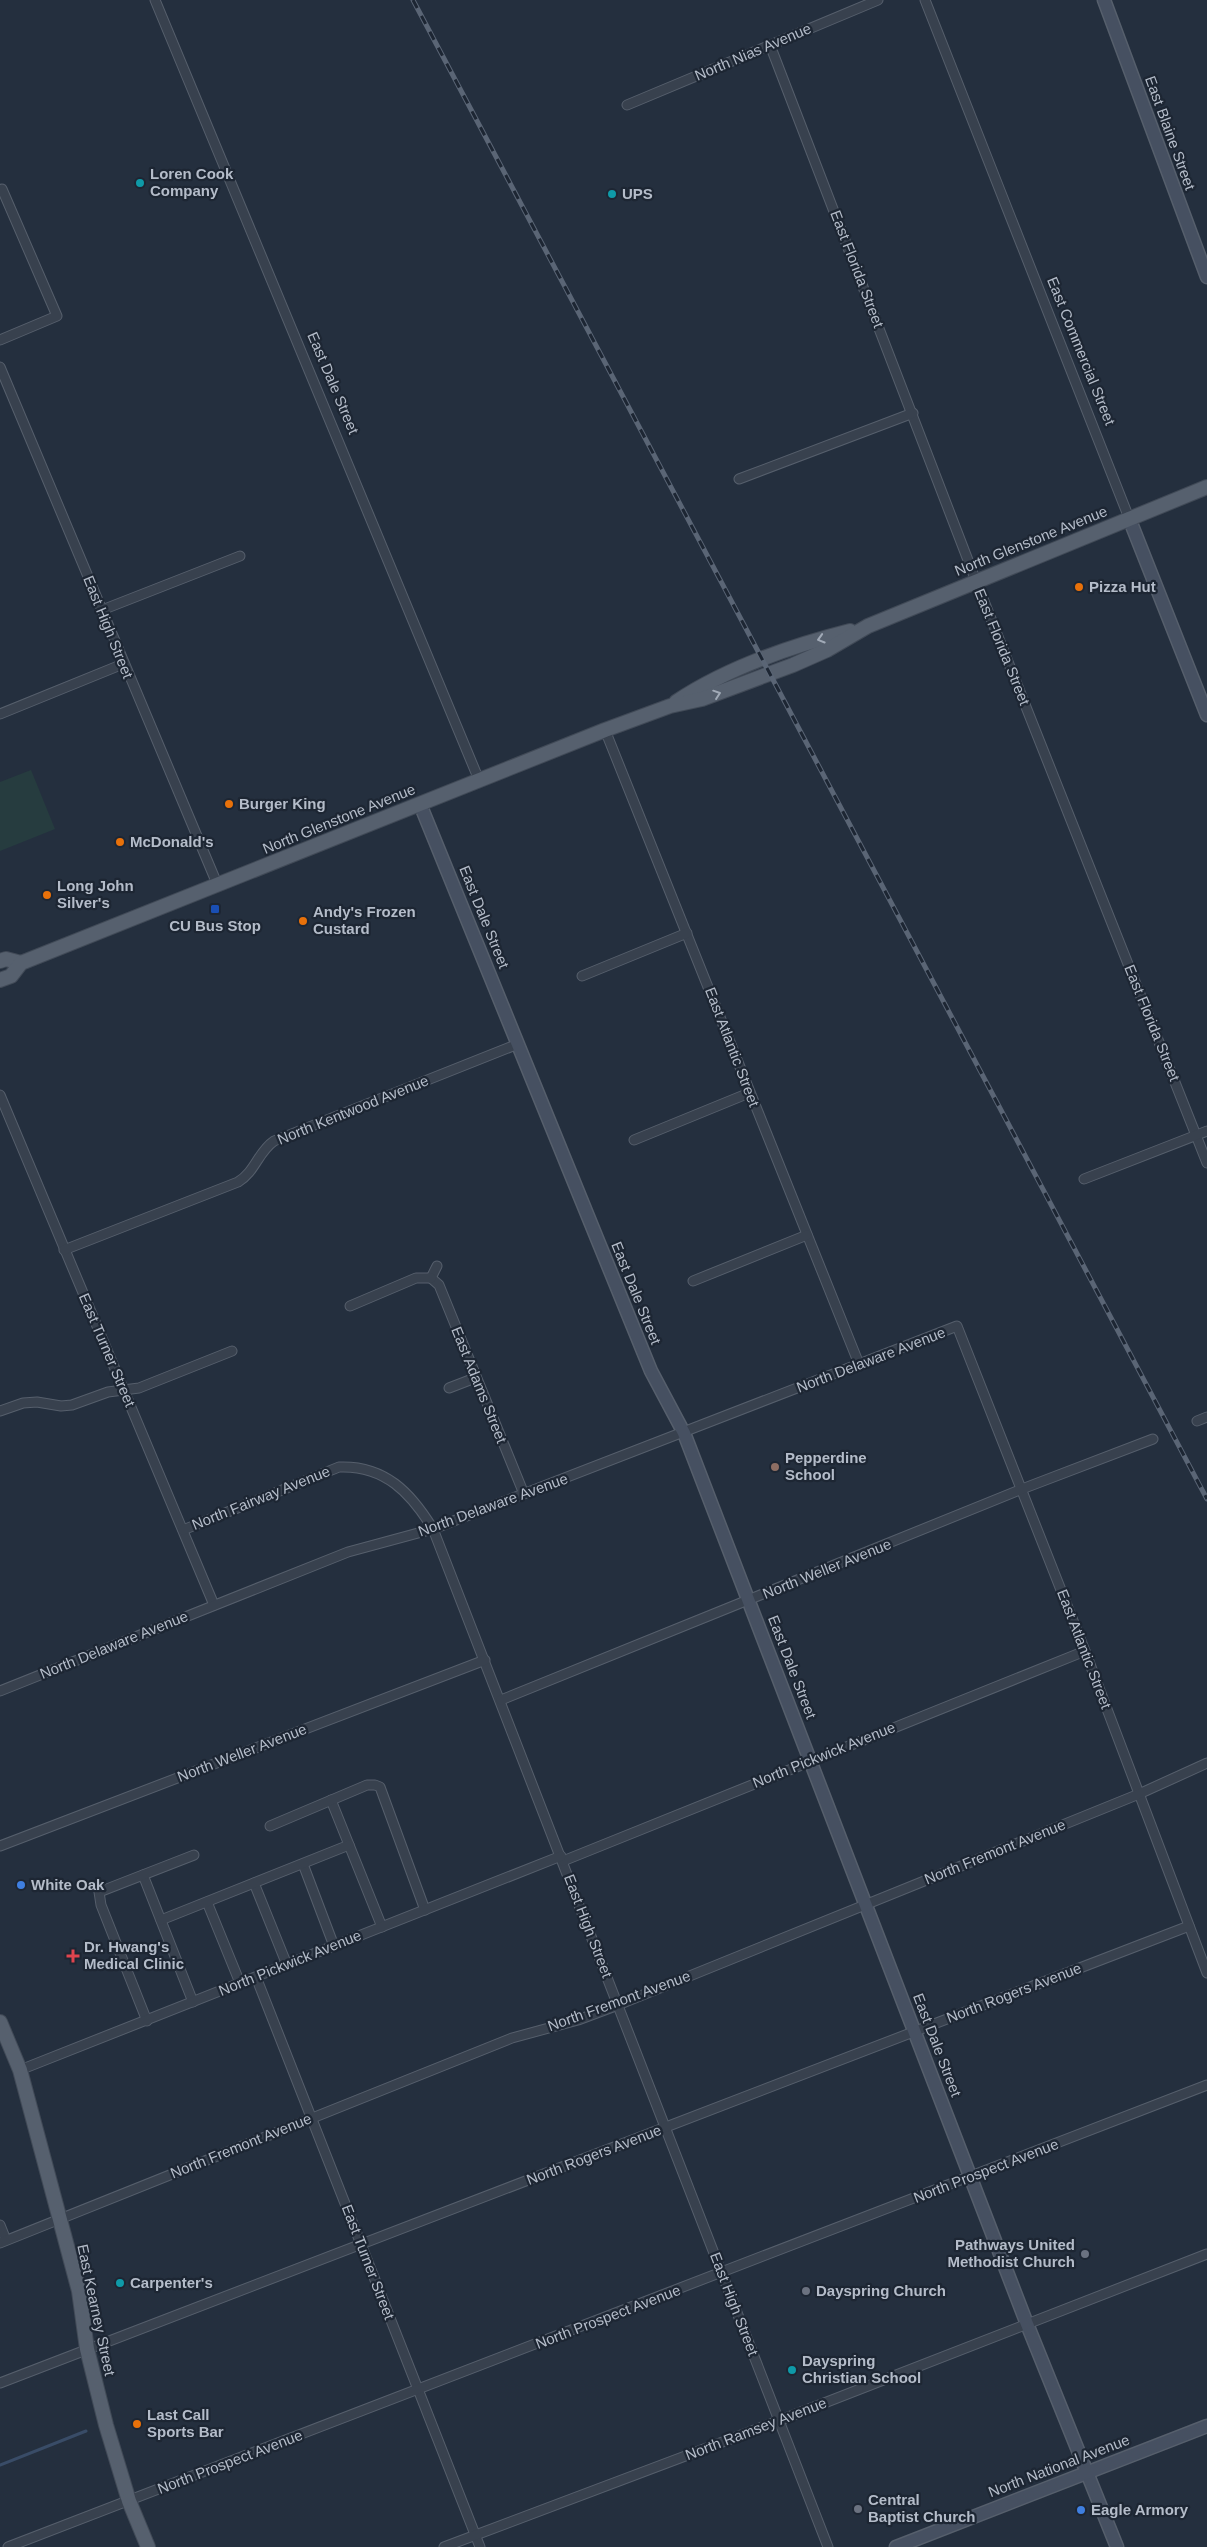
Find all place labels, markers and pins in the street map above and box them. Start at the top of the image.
place label: Loren Cook Company [150,165,234,199]
marker: Loren Cook Company [134,177,146,189]
place label: UPS [622,185,653,202]
marker: UPS [606,188,618,200]
place label: Pizza Hut [1089,578,1156,595]
marker: Pizza Hut [1073,581,1085,593]
place label: Burger King [239,795,326,812]
marker: Burger King [223,798,235,810]
place label: McDonald's [130,833,214,850]
marker: McDonald's [114,836,126,848]
place label: Long John Silver's [57,877,134,911]
marker: Long John Silver's [41,889,53,901]
marker: CU Bus Stop [209,903,221,915]
place label: Andy's Frozen Custard [313,903,416,937]
marker: Andy's Frozen Custard [297,915,309,927]
place label: CU Bus Stop [169,917,261,934]
place label: Pepperdine School [785,1449,867,1483]
marker: Pepperdine School [769,1461,781,1473]
place label: White Oak [31,1876,105,1893]
marker: White Oak [15,1879,27,1891]
place label: Dr. Hwang's Medical Clinic [84,1938,184,1972]
marker: Dr. Hwang's Medical Clinic [66,1949,80,1963]
place label: Pathways United Methodist Church [948,2236,1075,2270]
marker: Pathways United Methodist Church [1079,2248,1091,2260]
place label: Carpenter's [130,2274,213,2291]
marker: Carpenter's [114,2277,126,2289]
place label: Dayspring Church [816,2282,946,2299]
marker: Dayspring Church [800,2285,812,2297]
place label: Dayspring Christian School [802,2352,921,2386]
marker: Dayspring Christian School [786,2364,798,2376]
place label: Last Call Sports Bar [147,2406,224,2440]
marker: Last Call Sports Bar [131,2418,143,2430]
place label: Central Baptist Church [868,2491,976,2525]
place label: Eagle Armory [1091,2501,1189,2518]
marker: Central Baptist Church [852,2503,864,2515]
marker: Eagle Armory [1075,2504,1087,2516]

